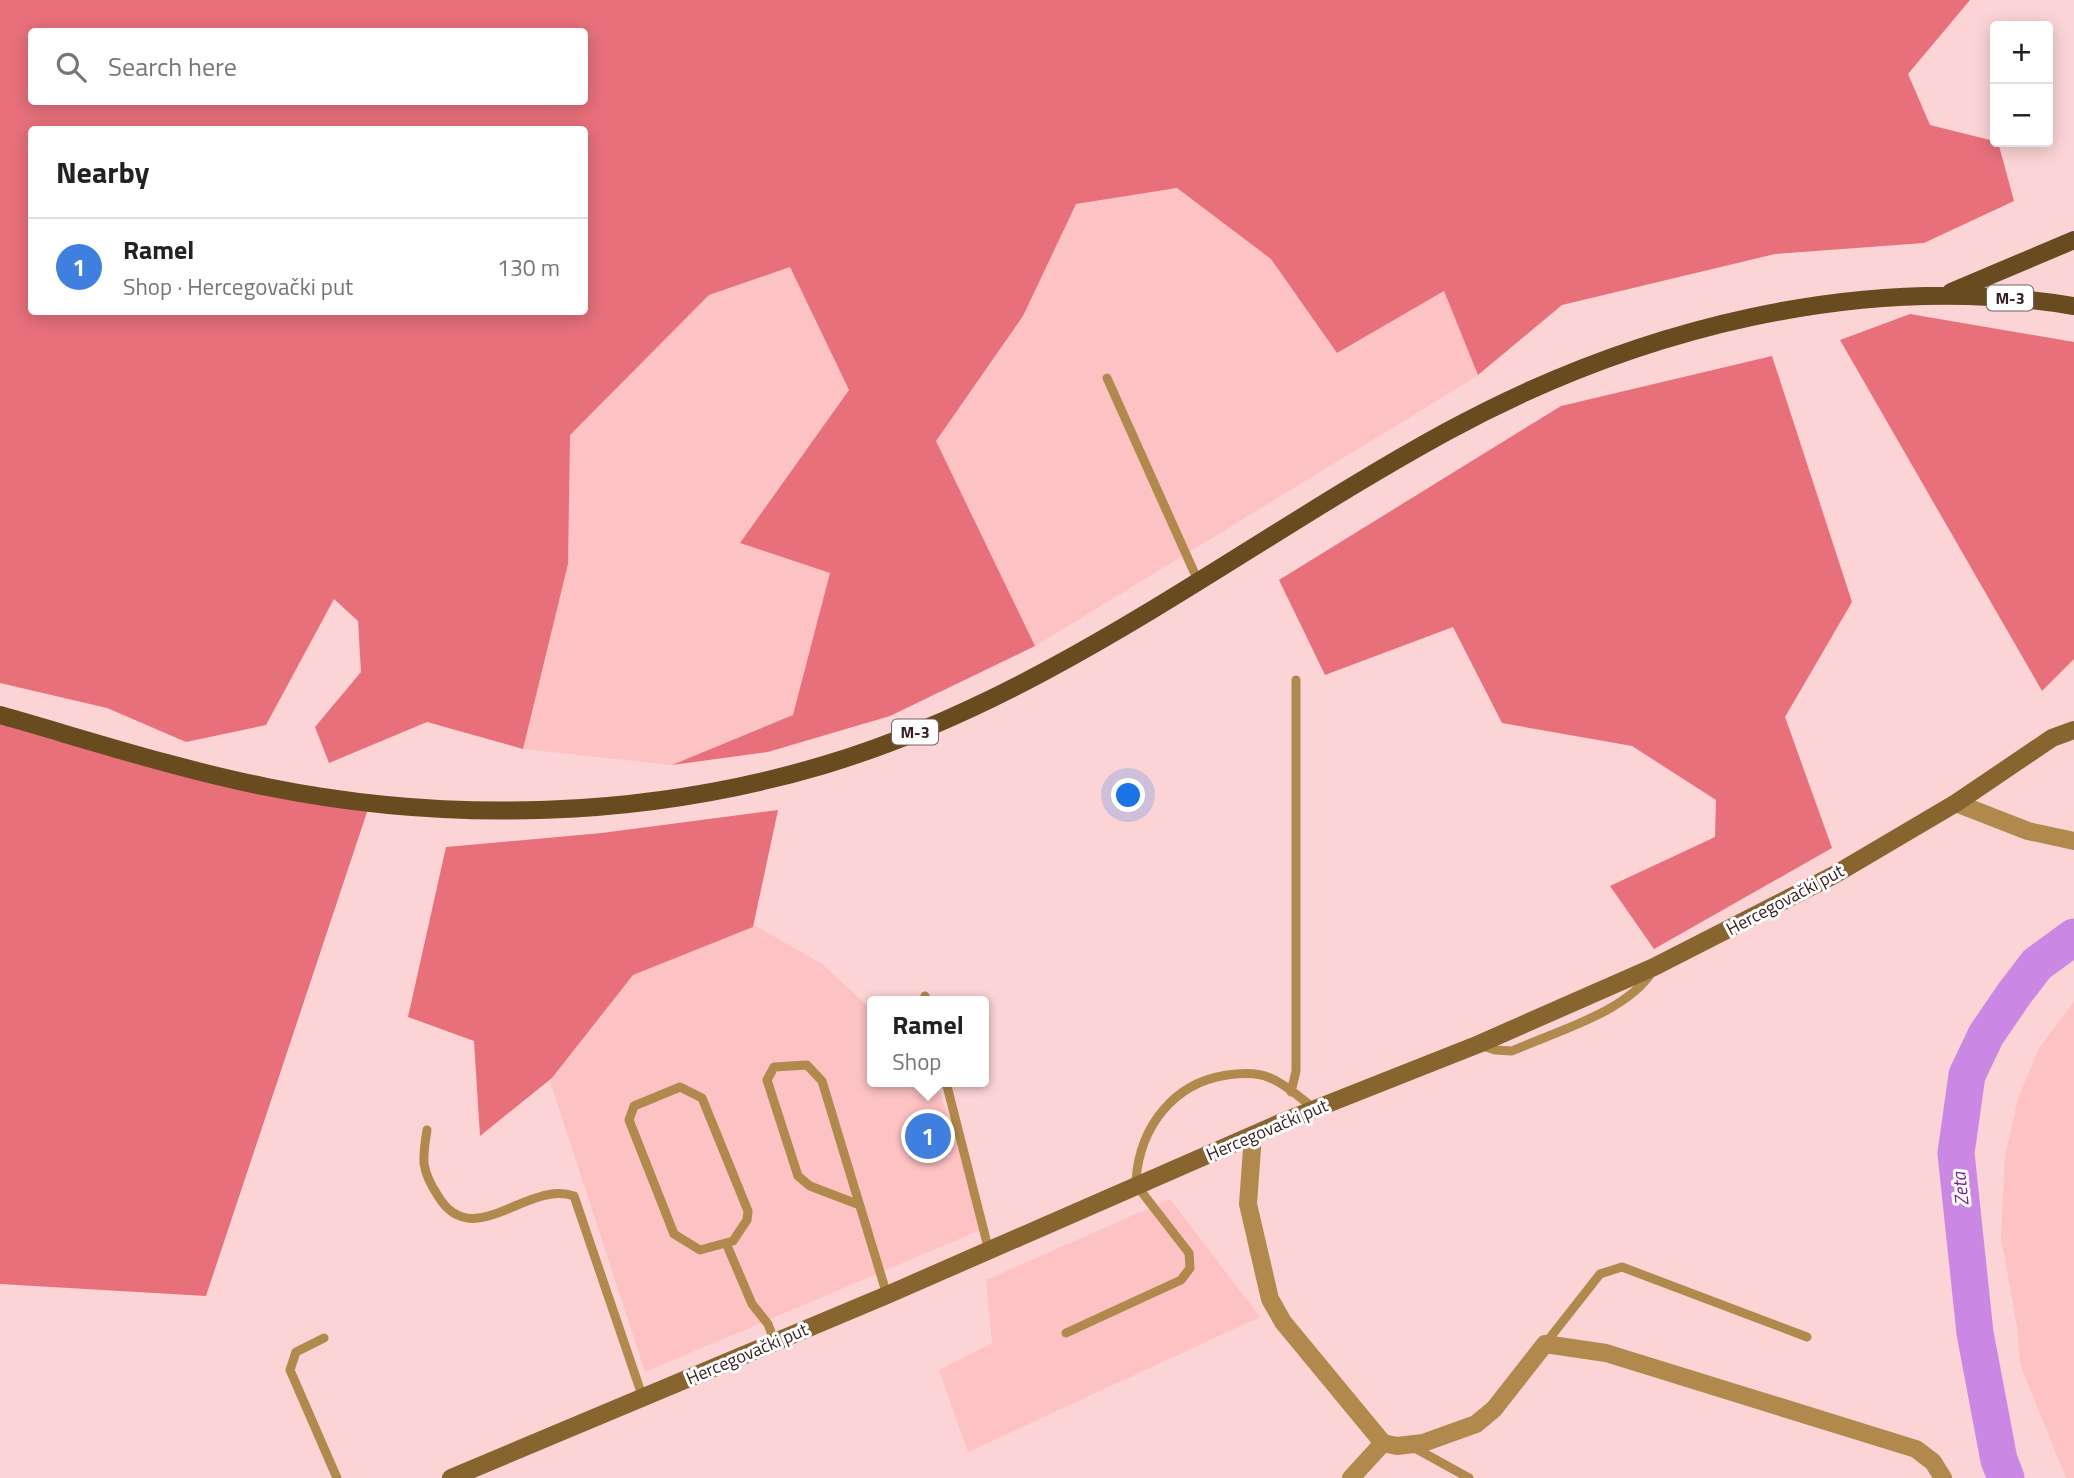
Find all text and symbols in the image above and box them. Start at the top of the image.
map controls [1990,21,2053,147]
button: + [1990,21,2053,84]
search box [28,28,588,105]
text: Search here [108,47,237,86]
icon: search [52,48,90,86]
button: − [1990,84,2053,147]
text: Nearby [56,149,149,195]
text: Ramel [123,230,194,269]
text: 1 [73,250,85,285]
text: 130 m [497,250,560,285]
text: Shop · Hercegovački put [123,269,353,304]
road number: M-3 [1987,286,2033,310]
road number: M-3 [892,720,938,744]
your location [1111,778,1145,812]
street label: Hercegovački put [1721,857,1849,942]
popup [867,996,989,1087]
text: Ramel [892,1005,964,1044]
text: Shop [892,1044,941,1079]
street label: Hercegovački put [1202,1091,1332,1167]
pin: 1 [905,1110,951,1162]
water label: Zeta [1943,1169,1976,1207]
street label: Hercegovački put [682,1315,812,1391]

